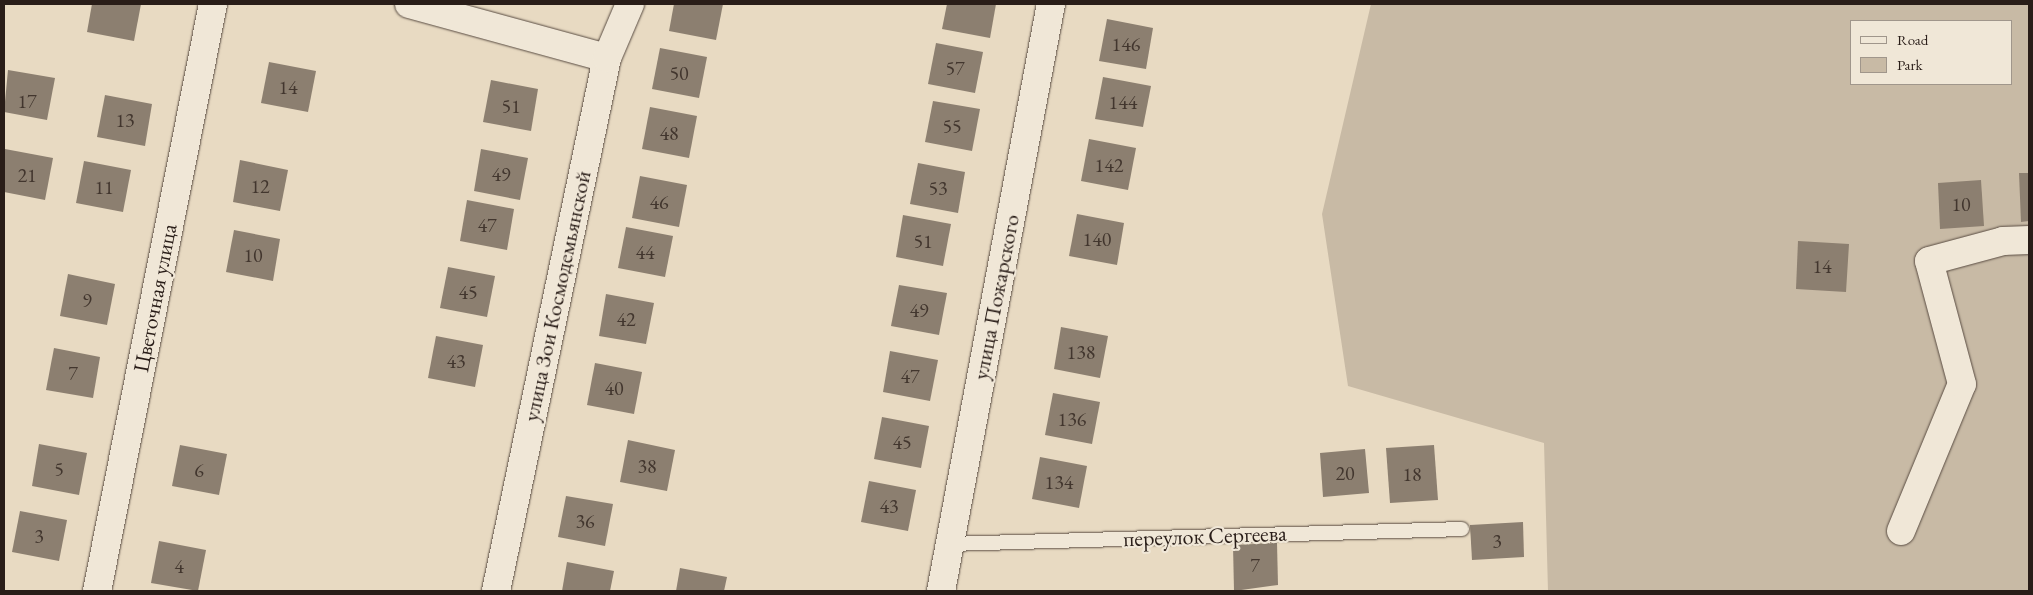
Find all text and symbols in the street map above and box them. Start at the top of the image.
legend [1850,20,2013,85]
text: Road [1897,30,1928,49]
house number: 146 [1112,32,1140,56]
text: Park [1897,55,1923,74]
house number: 57 [945,56,965,80]
house number: 50 [669,61,689,85]
house number: 14 [278,75,298,99]
house number: 17 [17,89,37,113]
house number: 144 [1109,90,1137,114]
house number: 51 [501,94,521,118]
house number: 13 [115,108,135,132]
house number: 55 [942,114,962,138]
house number: 48 [659,121,679,145]
house number: 142 [1095,153,1123,177]
house number: 49 [491,162,511,186]
house number: 21 [17,163,37,187]
street label: улица Зои Космодемьянской [518,168,596,424]
house number: 12 [250,174,270,198]
house number: 11 [94,175,114,199]
house number: 53 [928,176,948,200]
house number: 46 [649,190,669,214]
house number: 10 [1951,192,1971,216]
street label: улица Пожарского [967,212,1025,382]
house number: 47 [477,213,497,237]
street label: Цветочная улица [128,222,182,374]
house number: 140 [1083,227,1111,251]
house number: 51 [913,229,933,253]
house number: 44 [635,240,655,264]
house number: 10 [243,243,263,267]
house number: 14 [1812,254,1832,278]
house number: 45 [458,280,478,304]
house number: 9 [82,288,92,312]
house number: 49 [909,298,929,322]
house number: 42 [616,307,636,331]
house number: 138 [1067,340,1095,364]
house number: 43 [446,349,466,373]
house number: 7 [68,361,78,385]
house number: 47 [900,364,920,388]
house number: 40 [604,376,624,400]
house number: 136 [1058,407,1086,431]
house number: 45 [892,430,912,454]
house number: 38 [637,454,657,478]
house number: 5 [54,457,64,481]
house number: 6 [194,458,204,482]
house number: 20 [1335,461,1355,485]
house number: 18 [1402,462,1422,486]
house number: 134 [1045,470,1073,494]
house number: 43 [879,494,899,518]
house number: 36 [575,509,595,533]
street label: переулок Сергеева [1123,520,1287,552]
house number: 3 [34,524,44,548]
house number: 3 [1492,529,1502,553]
house number: 7 [1250,553,1260,577]
house number: 4 [174,554,184,578]

